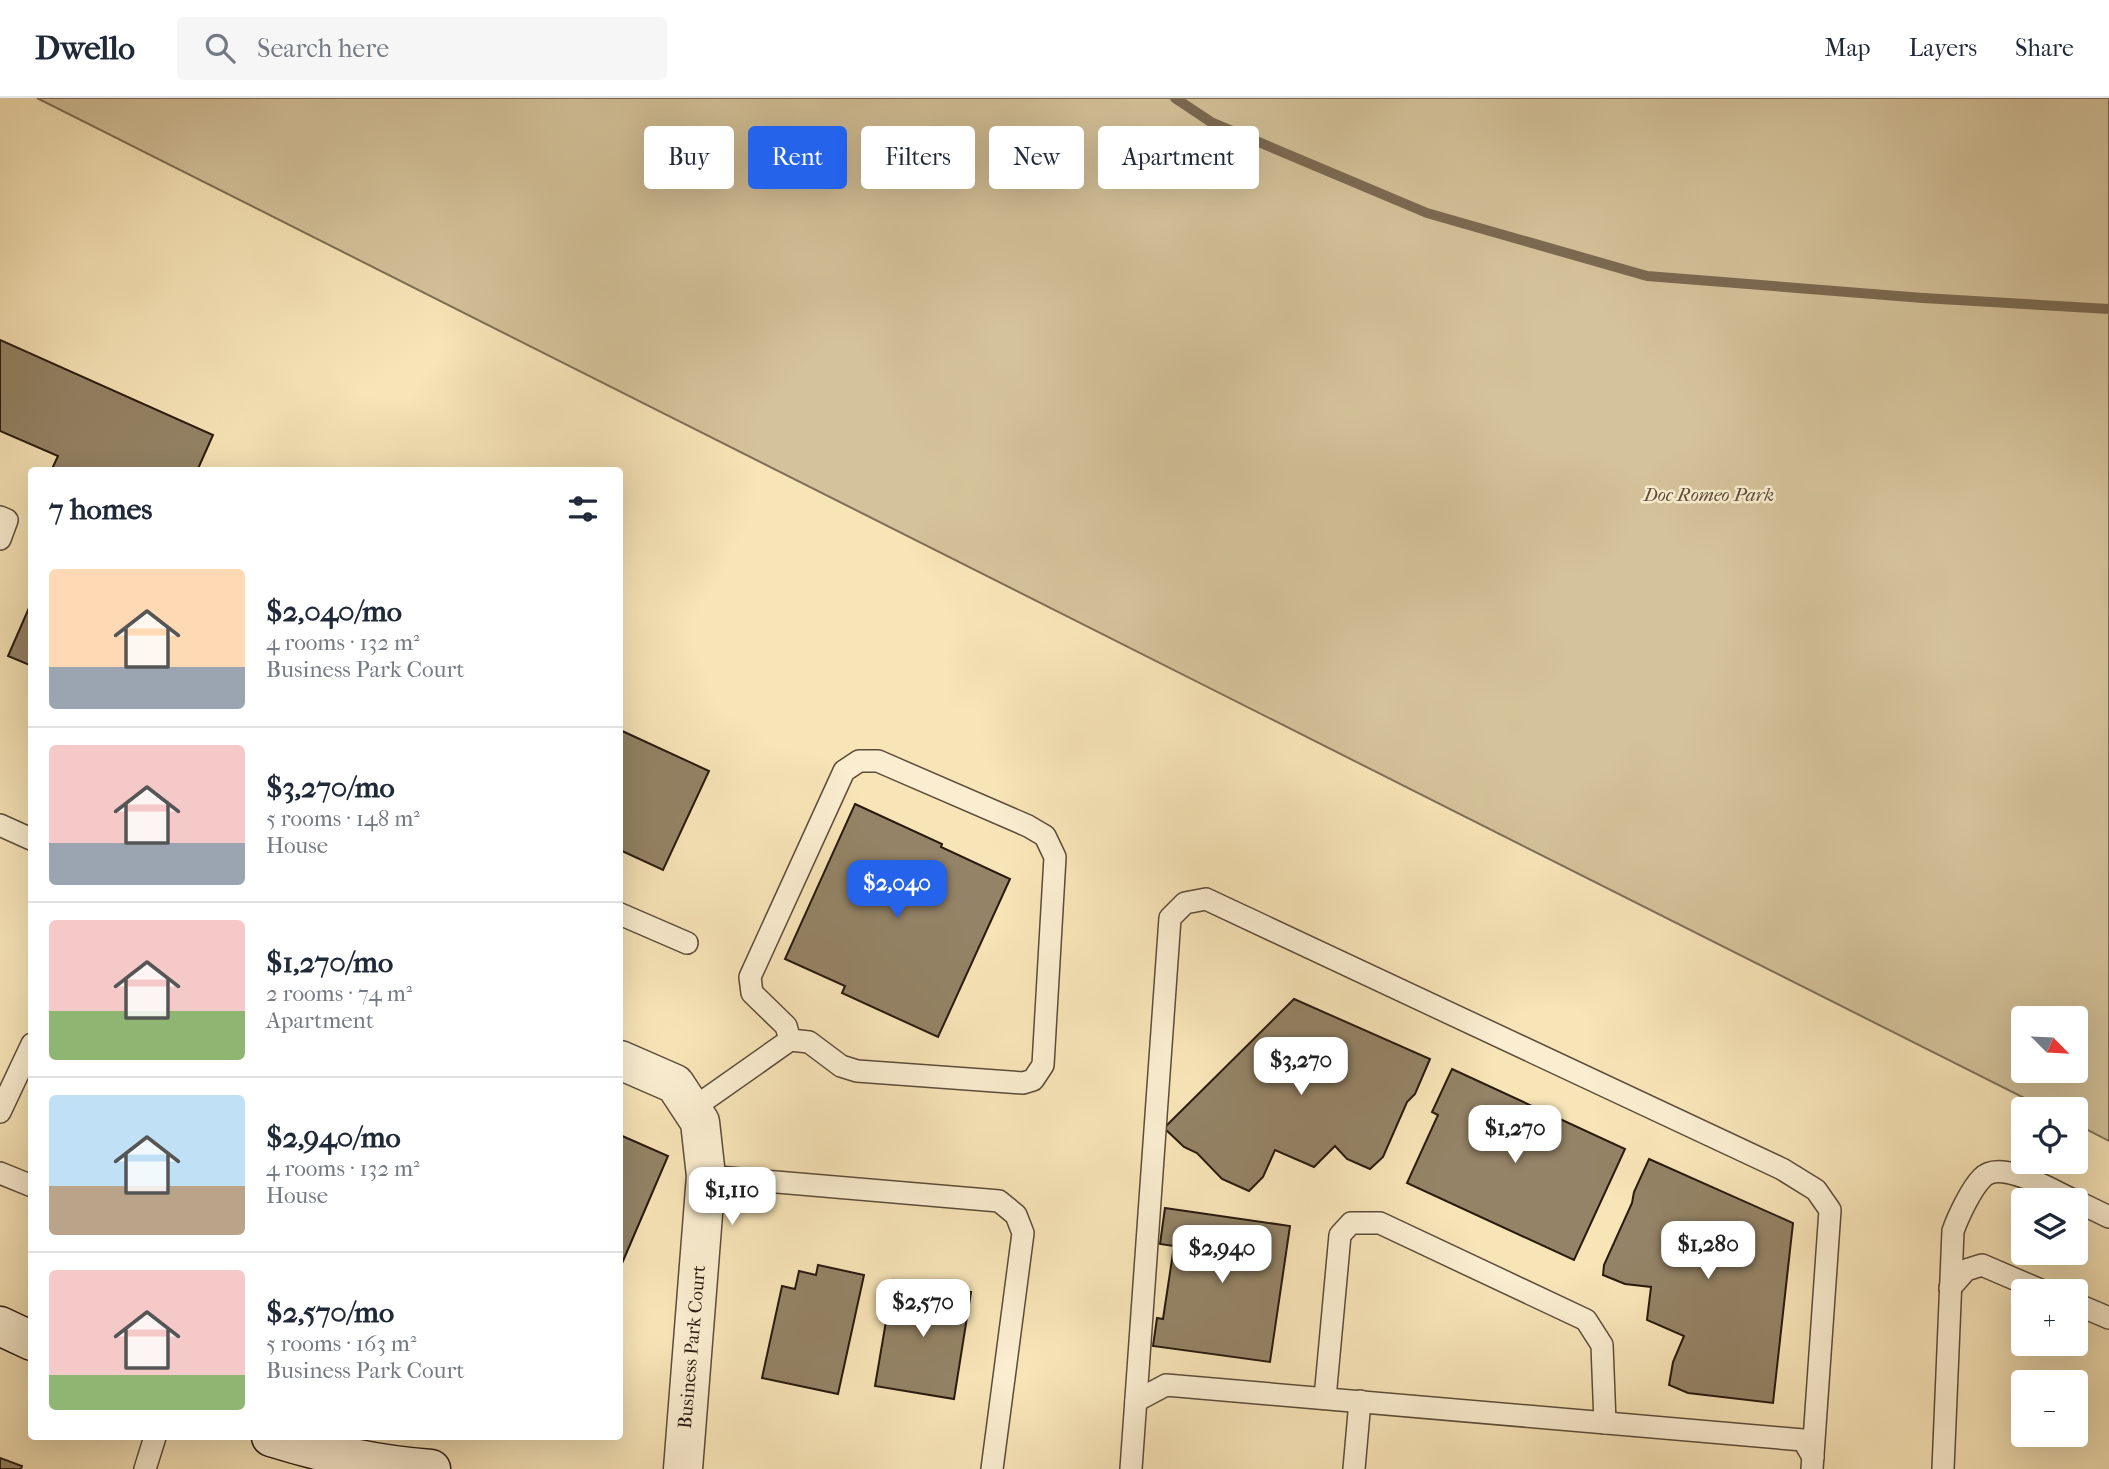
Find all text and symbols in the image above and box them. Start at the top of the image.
search box [177,17,667,80]
text: Dwello [35,29,135,68]
icon: search [201,29,239,67]
text: Search here [257,33,389,64]
text: Map [1825,34,1871,62]
text: Layers [1909,34,1977,62]
text: Share [2015,34,2074,62]
chip: Buy [644,126,734,189]
chip: Rent [748,126,847,189]
chip: Filters [861,126,975,189]
chip: New [989,126,1084,189]
chip: Apartment [1098,126,1259,189]
park label: Doc Romeo Park [1642,484,1774,506]
icon: filters [564,490,602,528]
text: 7 homes [49,492,152,527]
text: $2,040/mo [266,594,402,629]
icon: home [105,597,189,681]
text: 4 rooms · 132 m² [266,629,420,656]
text: Business Park Court [266,656,465,683]
text: $3,270/mo [266,770,395,805]
icon: home [105,773,189,857]
text: 5 rooms · 148 m² [266,805,420,832]
text: House [266,832,328,859]
pin: $2,040 [840,860,954,920]
text: $2,040 [863,869,931,896]
text: $1,270/mo [266,945,393,980]
icon: home [105,948,189,1032]
text: 2 rooms · 74 m² [266,980,412,1007]
north arrow [2011,1006,2088,1083]
map controls [2011,1006,2088,1447]
text: Apartment [266,1007,374,1034]
pin: $3,270 [1244,1038,1358,1097]
text: $3,270 [1270,1046,1332,1073]
button: locate [2011,1097,2088,1174]
pin: $1,270 [1458,1105,1572,1165]
text: $1,270 [1484,1114,1546,1141]
text: $2,940/mo [266,1120,401,1155]
icon: home [105,1123,189,1207]
text: 4 rooms · 132 m² [266,1155,420,1182]
pin: $1,110 [675,1168,789,1227]
text: $1,110 [705,1176,759,1203]
text: House [266,1182,328,1209]
button: layers [2011,1188,2088,1265]
pin: $1,280 [1651,1222,1765,1281]
pin: $2,940 [1165,1226,1279,1285]
text: $1,280 [1677,1230,1739,1257]
text: $2,940 [1189,1234,1255,1261]
street label: Business Park Court [674,1264,710,1430]
button: + [2011,1279,2088,1356]
pin: $2,570 [866,1280,980,1339]
text: $2,570 [892,1288,954,1315]
text: $2,570/mo [266,1295,394,1330]
icon: home [105,1298,189,1382]
text: 5 rooms · 163 m² [266,1330,416,1357]
text: Business Park Court [266,1357,465,1384]
button: − [2011,1370,2088,1447]

